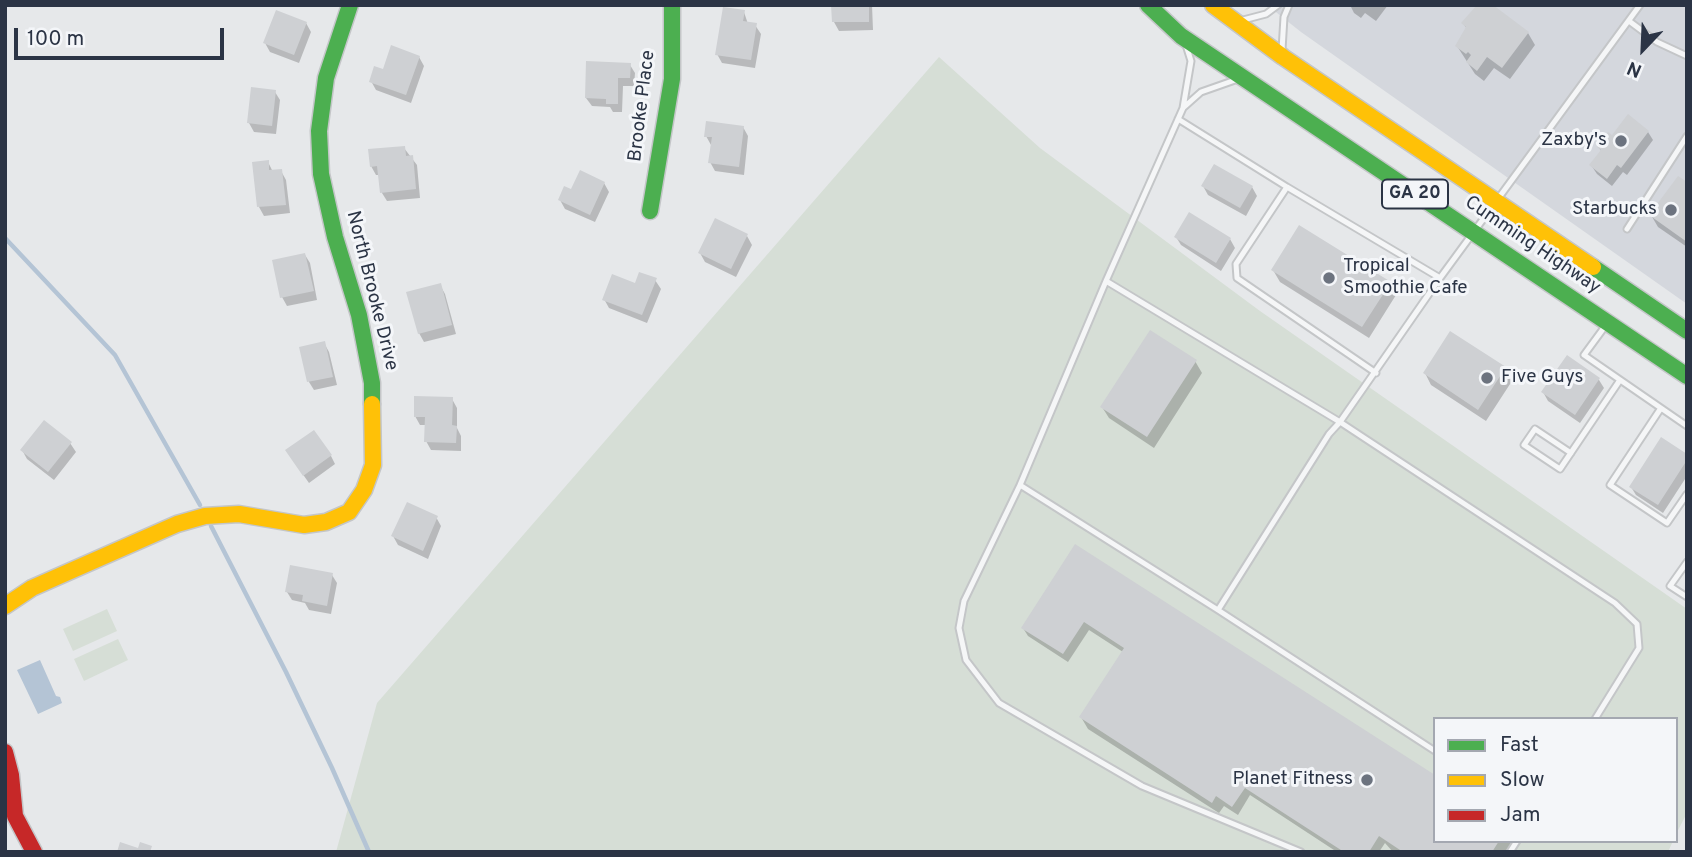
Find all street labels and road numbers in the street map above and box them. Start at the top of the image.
street label: Brooke Place [625,49,661,163]
road number: GA 20 [1382,180,1448,209]
street label: Cumming Highway [1460,192,1604,300]
street label: North Brooke Drive [340,209,402,373]

